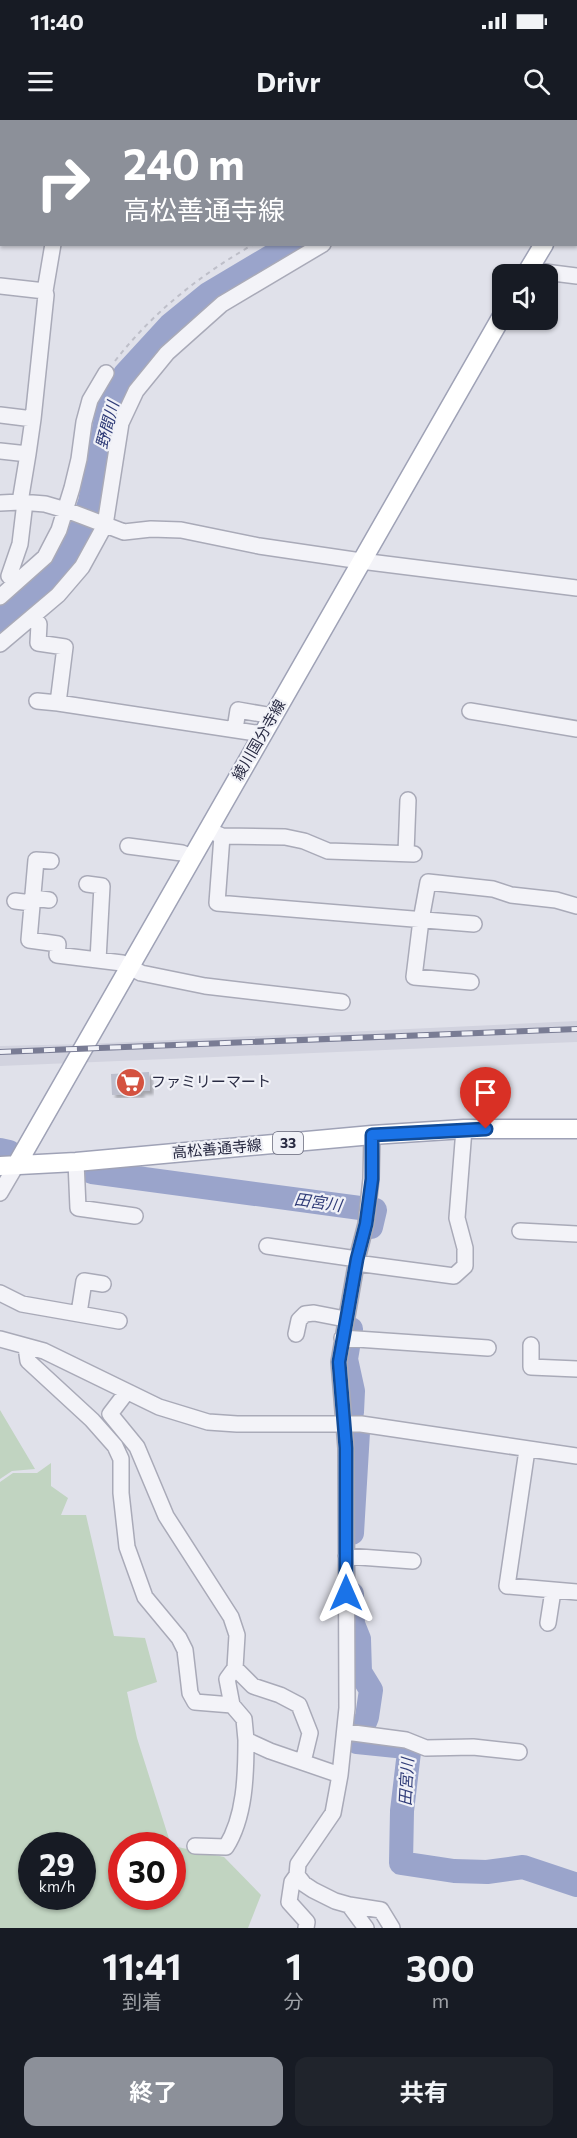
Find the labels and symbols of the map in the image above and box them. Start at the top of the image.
water label: 野間川 [91,397,122,451]
street label: 綾川国分寺線 [228,696,288,783]
supermarket icon: ファミリーマート [114,1066,146,1098]
pin [460,1067,511,1129]
place label: ファミリーマート [151,1072,271,1090]
road number: 33 [273,1132,303,1154]
street label: 高松善通寺線 [171,1135,263,1161]
water label: 田宮川 [293,1189,345,1215]
position arrow [314,1561,378,1625]
water label: 田宮川 [395,1756,416,1806]
speed limit sign: 30 [108,1832,186,1910]

